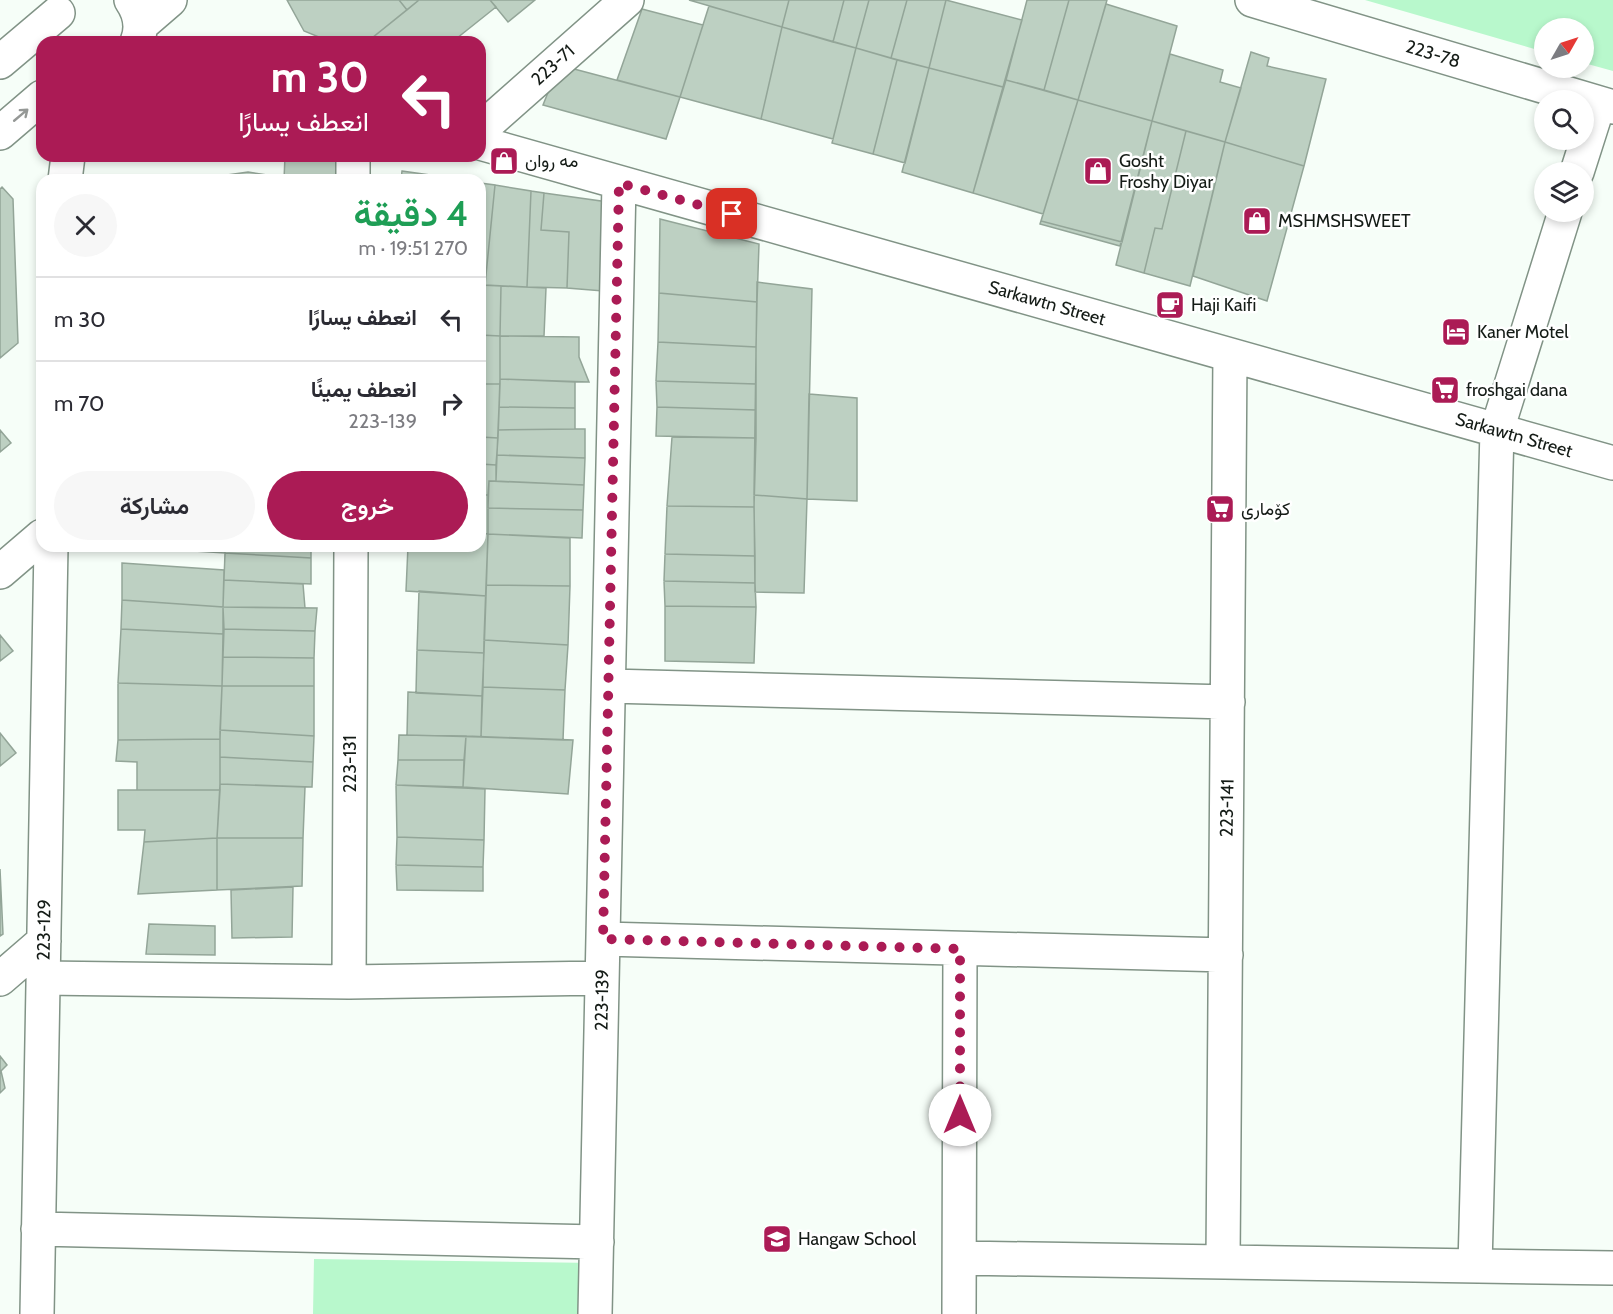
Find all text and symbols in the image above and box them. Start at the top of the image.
north arrow [1534,18,1594,78]
map controls [1534,18,1594,222]
street label: 223-78 [1403,35,1463,73]
street label: 223-71 [527,40,579,90]
text: 30 m [271,51,369,103]
icon: left [390,60,468,138]
button: search [1534,90,1594,150]
text: انعطف يسارًا [238,105,369,138]
one-way arrow [13,108,28,122]
shop icon: مه روان [488,145,520,177]
place label: مه روان [525,150,578,172]
place label: Gosht Froshy Diyar [1119,150,1213,193]
shop icon: Gosht Froshy Diyar [1082,155,1114,187]
button: layers [1534,162,1594,222]
pin [706,188,757,239]
text: 4 دقيقة [354,191,468,235]
button: close [54,194,117,257]
icon: arrive [715,197,748,230]
shop icon: MSHMSHSWEET [1241,205,1273,237]
place label: MSHMSHSWEET [1278,210,1411,232]
text: 270 m · 19:51 [358,236,468,260]
street label: Sarkawtn Street [986,276,1108,330]
cafe icon: Haji Kaifi [1154,289,1186,321]
place label: Haji Kaifi [1191,294,1256,316]
icon: left [435,303,468,336]
text: انعطف يسارًا [308,304,417,331]
text: 30 m [54,306,106,333]
hotel icon: Kaner Motel [1440,316,1472,348]
place label: Kaner Motel [1477,321,1569,343]
supermarket icon: froshgai dana [1429,374,1461,406]
text: انعطف يمينًا [311,376,417,403]
place label: froshgai dana [1466,379,1568,401]
icon: right [435,387,468,420]
text: 70 m [54,390,104,417]
street label: Sarkawtn Street [1453,408,1575,462]
text: 223-139 [348,409,417,433]
button: مشاركة [54,471,255,540]
button: خروج [267,471,468,540]
supermarket icon: كۆماری [1204,493,1236,525]
place label: كۆماری [1241,498,1290,520]
street label: 223-131 [339,735,361,793]
street label: 223-141 [1215,779,1239,837]
street label: 223-129 [32,899,56,961]
street label: 223-139 [590,969,614,1031]
position arrow [928,1083,992,1147]
school or university icon: Hangaw School [761,1223,793,1255]
place label: Hangaw School [798,1228,917,1250]

